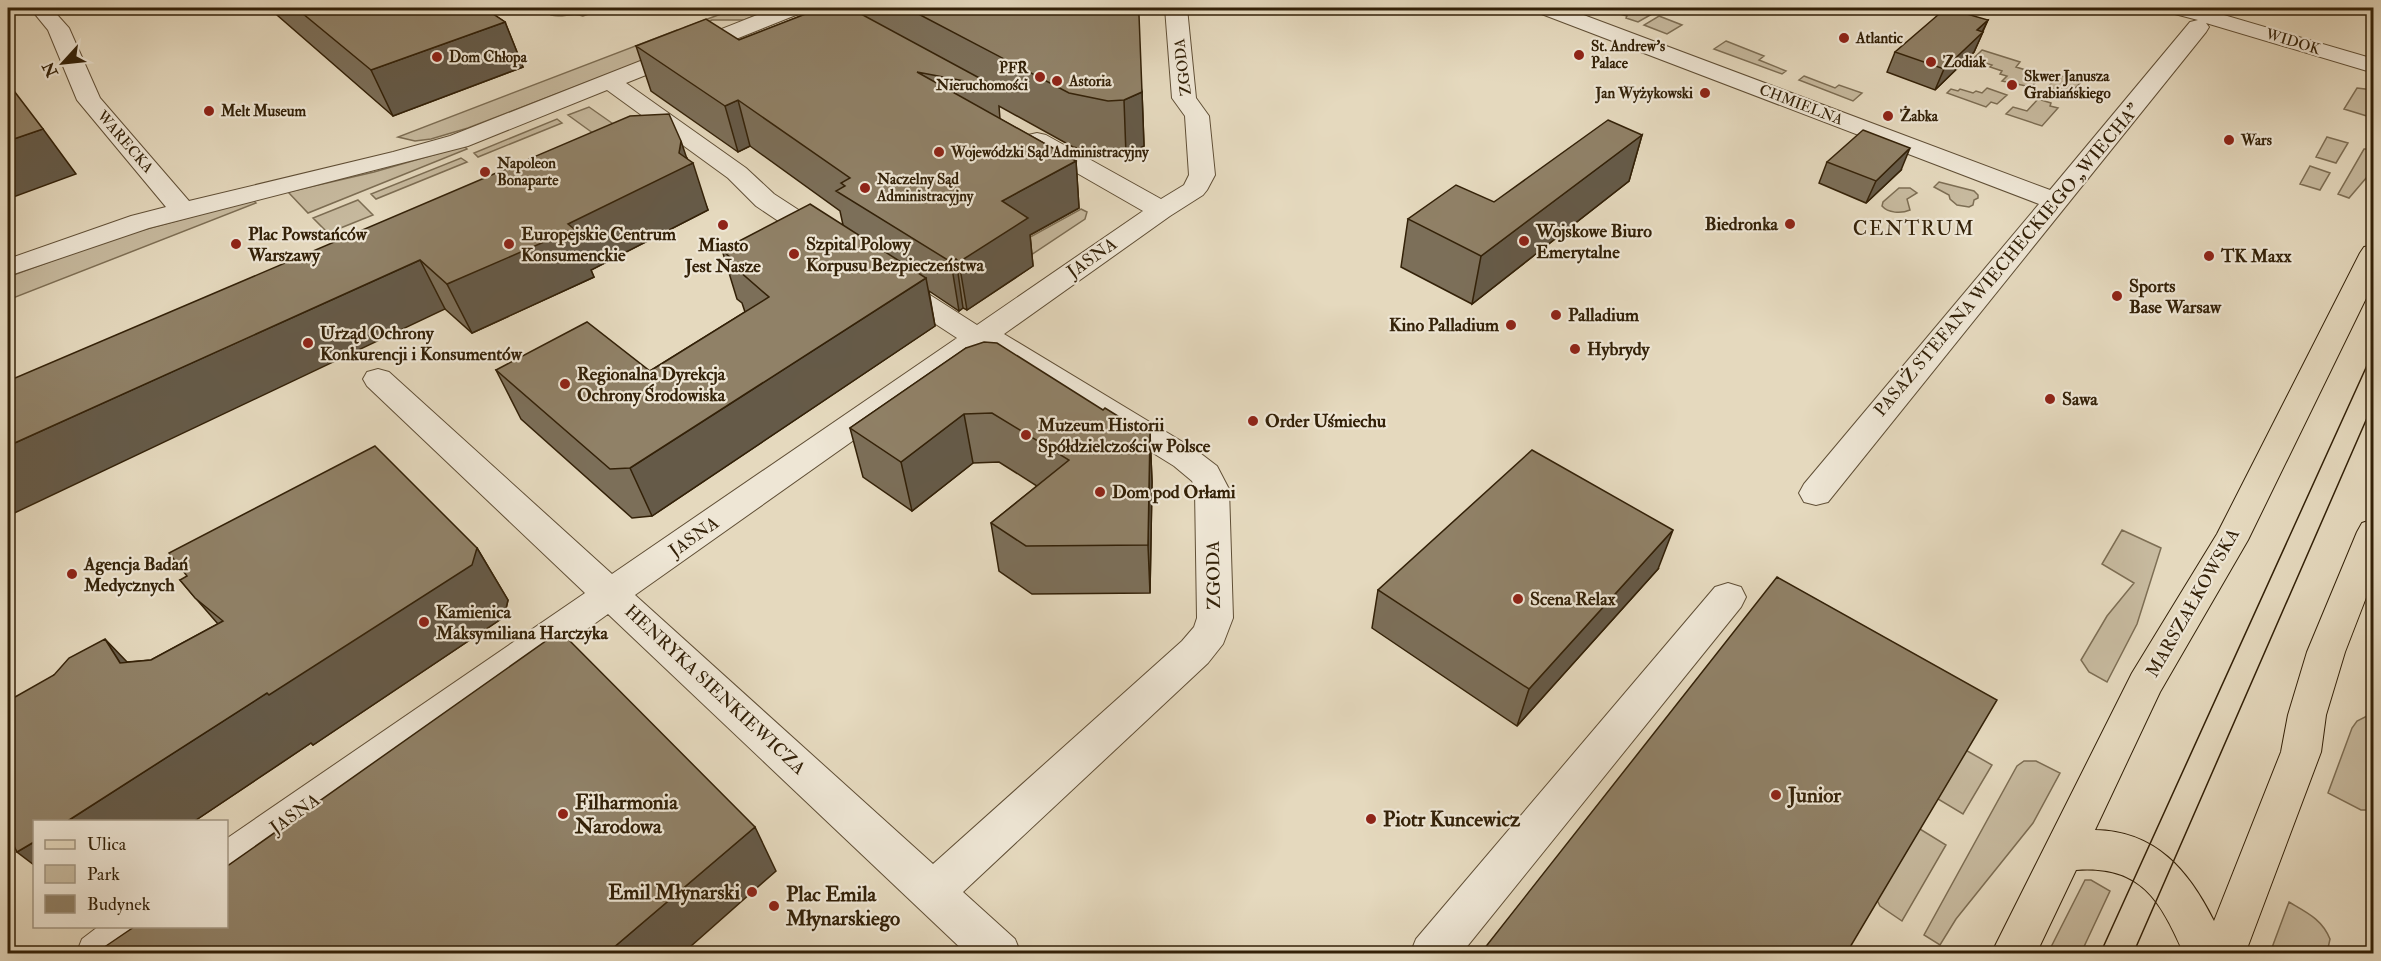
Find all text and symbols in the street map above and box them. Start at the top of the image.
street label: WIDOK [2262,24,2323,59]
place label: Atlantic [1855,29,1904,48]
marker: Atlantic [1837,31,1851,45]
north arrow [33,33,93,93]
street label: ZGODA [1170,37,1196,97]
place label: St. Andrew's Palace [1591,37,1665,73]
place label: Dom Chłopa [449,48,528,68]
marker: St. Andrew's Palace [1572,48,1586,62]
marker: Dom Chłopa [430,50,444,64]
place label: Zodiak [1943,53,1987,72]
marker: Zodiak [1924,55,1938,69]
text: N [38,58,63,81]
place label: PFR Nieruchomości [935,59,1029,95]
place label: Skwer Janusza Grabiańskiego [2024,67,2111,104]
marker: PFR Nieruchomości [1033,70,1047,84]
place label: Astoria [1068,72,1112,91]
marker: Astoria [1050,74,1064,88]
marker: Skwer Janusza Grabiańskiego [2005,78,2019,92]
street label: CHMIELNA [1756,80,1846,130]
place label: Jan Wyżykowski [1595,84,1693,104]
marker: Jan Wyżykowski [1698,86,1712,100]
street label: PASAŻ STEFANA WIECHECKIEGO „WIECHA” [1868,98,2145,421]
place label: Melt Museum [220,102,307,121]
marker: Melt Museum [202,104,216,118]
place label: Żabka [1900,105,1939,126]
street label: WARECKA [92,106,158,177]
marker: Żabka [1881,109,1895,123]
place label: Wars [2240,131,2272,150]
marker: Wars [2222,133,2236,147]
place label: Wojewódzki Sąd Administracyjny [950,143,1150,163]
marker: Wojewódzki Sąd Administracyjny [932,145,946,159]
place label: Napoleon Bonaparte [496,154,559,191]
marker: Napoleon Bonaparte [478,165,492,179]
place label: Naczelny Sąd Administracyjny [876,170,975,207]
marker: Naczelny Sąd Administracyjny [858,181,872,195]
place label: Biedronka [1705,213,1779,236]
district label: CENTRUM [1853,216,1975,241]
marker: Biedronka [1783,217,1797,231]
marker: Miasto Jest Nasze [716,218,730,232]
place label: Wojskowe Biuro Emerytalne [1535,220,1652,264]
place label: Plac Powstańców Warszawy [247,223,368,267]
place label: Europejskie Centrum Konsumenckie [521,223,677,267]
street label: JASNA [1062,232,1122,284]
place label: Szpital Polowy Korpusu Bezpieczeństwa [806,233,984,277]
place label: Miasto Jest Nasze [684,234,761,278]
marker: Wojskowe Biuro Emerytalne [1517,234,1531,248]
marker: Plac Powstańców Warszawy [229,237,243,251]
marker: Europejskie Centrum Konsumenckie [502,237,516,251]
place label: TK Maxx [2220,245,2292,268]
marker: Szpital Polowy Korpusu Bezpieczeństwa [787,247,801,261]
marker: TK Maxx [2202,249,2216,263]
place label: Sports Base Warsaw [2129,275,2222,319]
marker: Sports Base Warsaw [2110,289,2124,303]
place label: Palladium [1568,304,1640,327]
marker: Palladium [1549,308,1563,322]
place label: Kino Palladium [1389,314,1500,337]
marker: Kino Palladium [1504,318,1518,332]
place label: Urząd Ochrony Konkurencji i Konsumentów [320,322,523,366]
marker: Urząd Ochrony Konkurencji i Konsumentów [301,336,315,350]
place label: Hybrydy [1587,338,1651,361]
marker: Hybrydy [1568,342,1582,356]
place label: Regionalna Dyrekcja Ochrony Środowiska [577,363,726,407]
marker: Regionalna Dyrekcja Ochrony Środowiska [558,377,572,391]
place label: Sawa [2062,388,2098,411]
marker: Sawa [2043,392,2057,406]
place label: Order Uśmiechu [1265,410,1387,433]
place label: Muzeum Historii Spółdzielczości w Polsce [1037,414,1211,458]
marker: Order Uśmiechu [1246,414,1260,428]
marker: Muzeum Historii Spółdzielczości w Polsce [1019,428,1033,442]
place label: Dom pod Orłami [1112,481,1236,504]
marker: Dom pod Orłami [1093,485,1107,499]
street label: JASNA [664,511,724,563]
street label: MARSZAŁKOWSKA [2141,524,2245,682]
street label: ZGODA [1202,540,1226,610]
place label: Agencja Badań Medycznych [83,553,189,597]
marker: Agencja Badań Medycznych [65,567,79,581]
place label: Scena Relax [1530,588,1617,611]
marker: Scena Relax [1511,592,1525,606]
street label: HENRYKA SIENKIEWICZA [620,600,811,780]
place label: Kamienica Maksymiliana Harczyka [435,601,608,645]
marker: Kamienica Maksymiliana Harczyka [417,615,431,629]
place label: Junior [1787,782,1842,809]
street label: JASNA [265,788,325,840]
marker: Junior [1769,788,1783,802]
place label: Filharmonia Narodowa [574,789,679,840]
place label: Piotr Kuncewicz [1383,806,1521,833]
marker: Filharmonia Narodowa [556,807,570,821]
marker: Piotr Kuncewicz [1364,812,1378,826]
legend [33,820,228,928]
text: Ulica [87,833,127,856]
text: Park [87,863,120,886]
place label: Emil Młynarski [608,879,740,906]
place label: Plac Emila Młynarskiego [785,881,900,932]
marker: Emil Młynarski [745,885,759,899]
text: Budynek [87,893,151,916]
marker: Plac Emila Młynarskiego [767,899,781,913]

